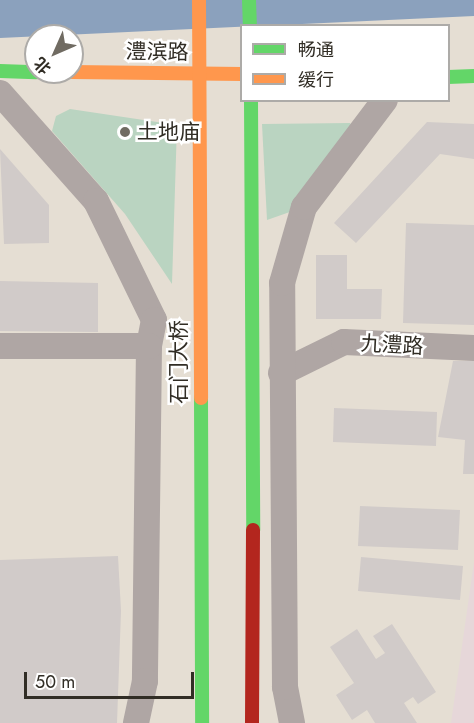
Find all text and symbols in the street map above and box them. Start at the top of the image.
north arrow [24,24,84,84]
legend [240,24,450,102]
text: 畅通 [298,37,334,63]
street label: 澧滨路 [125,39,189,65]
text: 北 [29,52,56,79]
text: 缓行 [298,67,334,93]
place label: 土地庙 [137,119,200,145]
marker: 土地庙 [118,125,132,139]
street label: 石门大桥 [166,320,192,404]
street label: 九澧路 [360,331,424,359]
scale bar [27,660,196,698]
text: 50 m [35,669,75,695]

